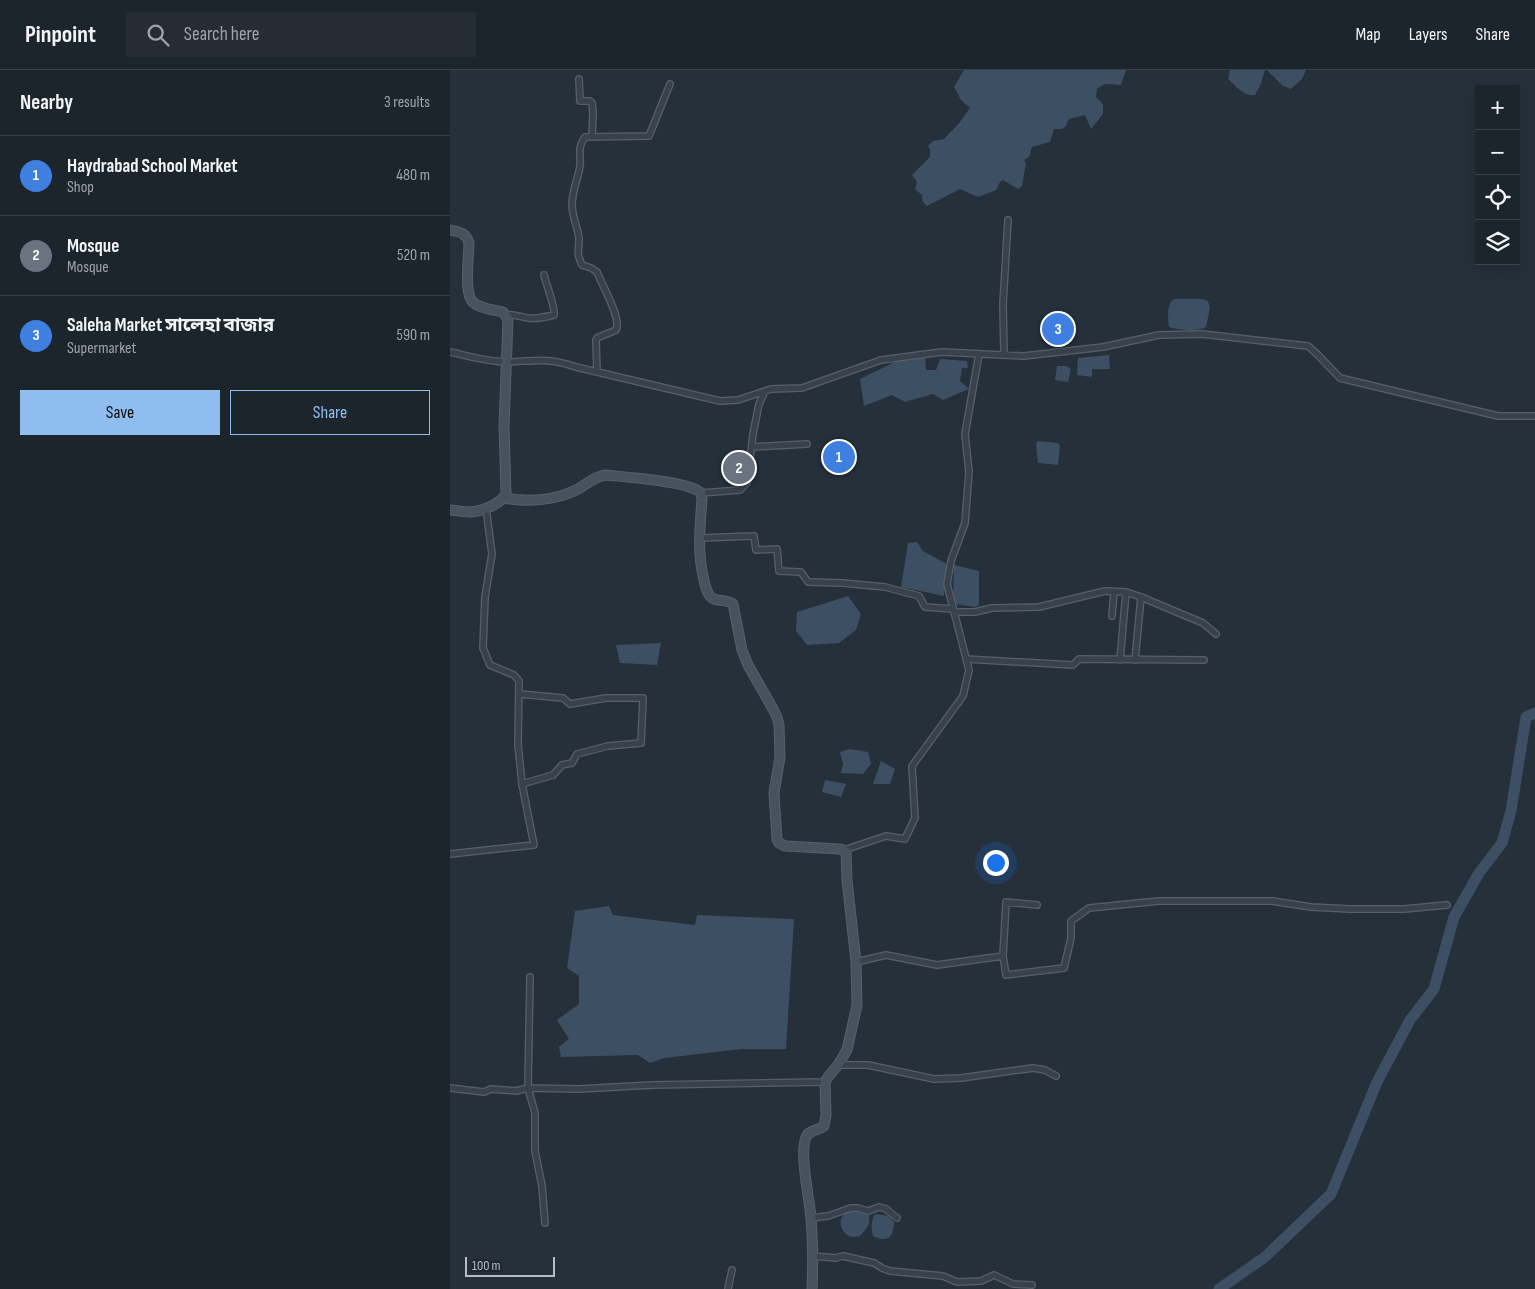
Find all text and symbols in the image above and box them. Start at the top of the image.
search box [126,12,476,57]
text: Pinpoint [25,20,96,49]
icon: search [144,21,172,49]
text: Search here [184,23,259,46]
text: Map [1356,24,1381,45]
text: Layers [1409,24,1448,45]
text: Share [1476,24,1510,45]
map controls [1475,85,1520,265]
button: + [1475,85,1520,130]
text: Nearby [20,90,73,115]
text: 3 results [384,93,430,112]
button: − [1475,130,1520,175]
text: Haydrabad School Market [67,155,238,178]
text: 1 [33,166,39,185]
text: 480 m [396,166,430,185]
button: locate [1475,175,1520,220]
text: Shop [67,178,94,197]
button: layers [1475,220,1520,265]
text: Mosque [67,235,119,258]
text: 2 [32,246,40,265]
text: 520 m [397,246,430,265]
text: Mosque [67,258,109,277]
pin: 3 [1042,310,1074,348]
text: Saleha Market সালেহা বাজার [67,314,274,337]
text: 3 [32,326,40,345]
text: 590 m [397,326,430,345]
text: Supermarket [67,339,136,358]
button: Save [20,390,220,435]
button: Share [230,390,430,435]
pin: 1 [823,438,855,476]
pin: 2 [723,449,755,487]
your location [983,850,1009,876]
scale bar [465,1254,555,1277]
text: 100 m [472,1257,501,1274]

